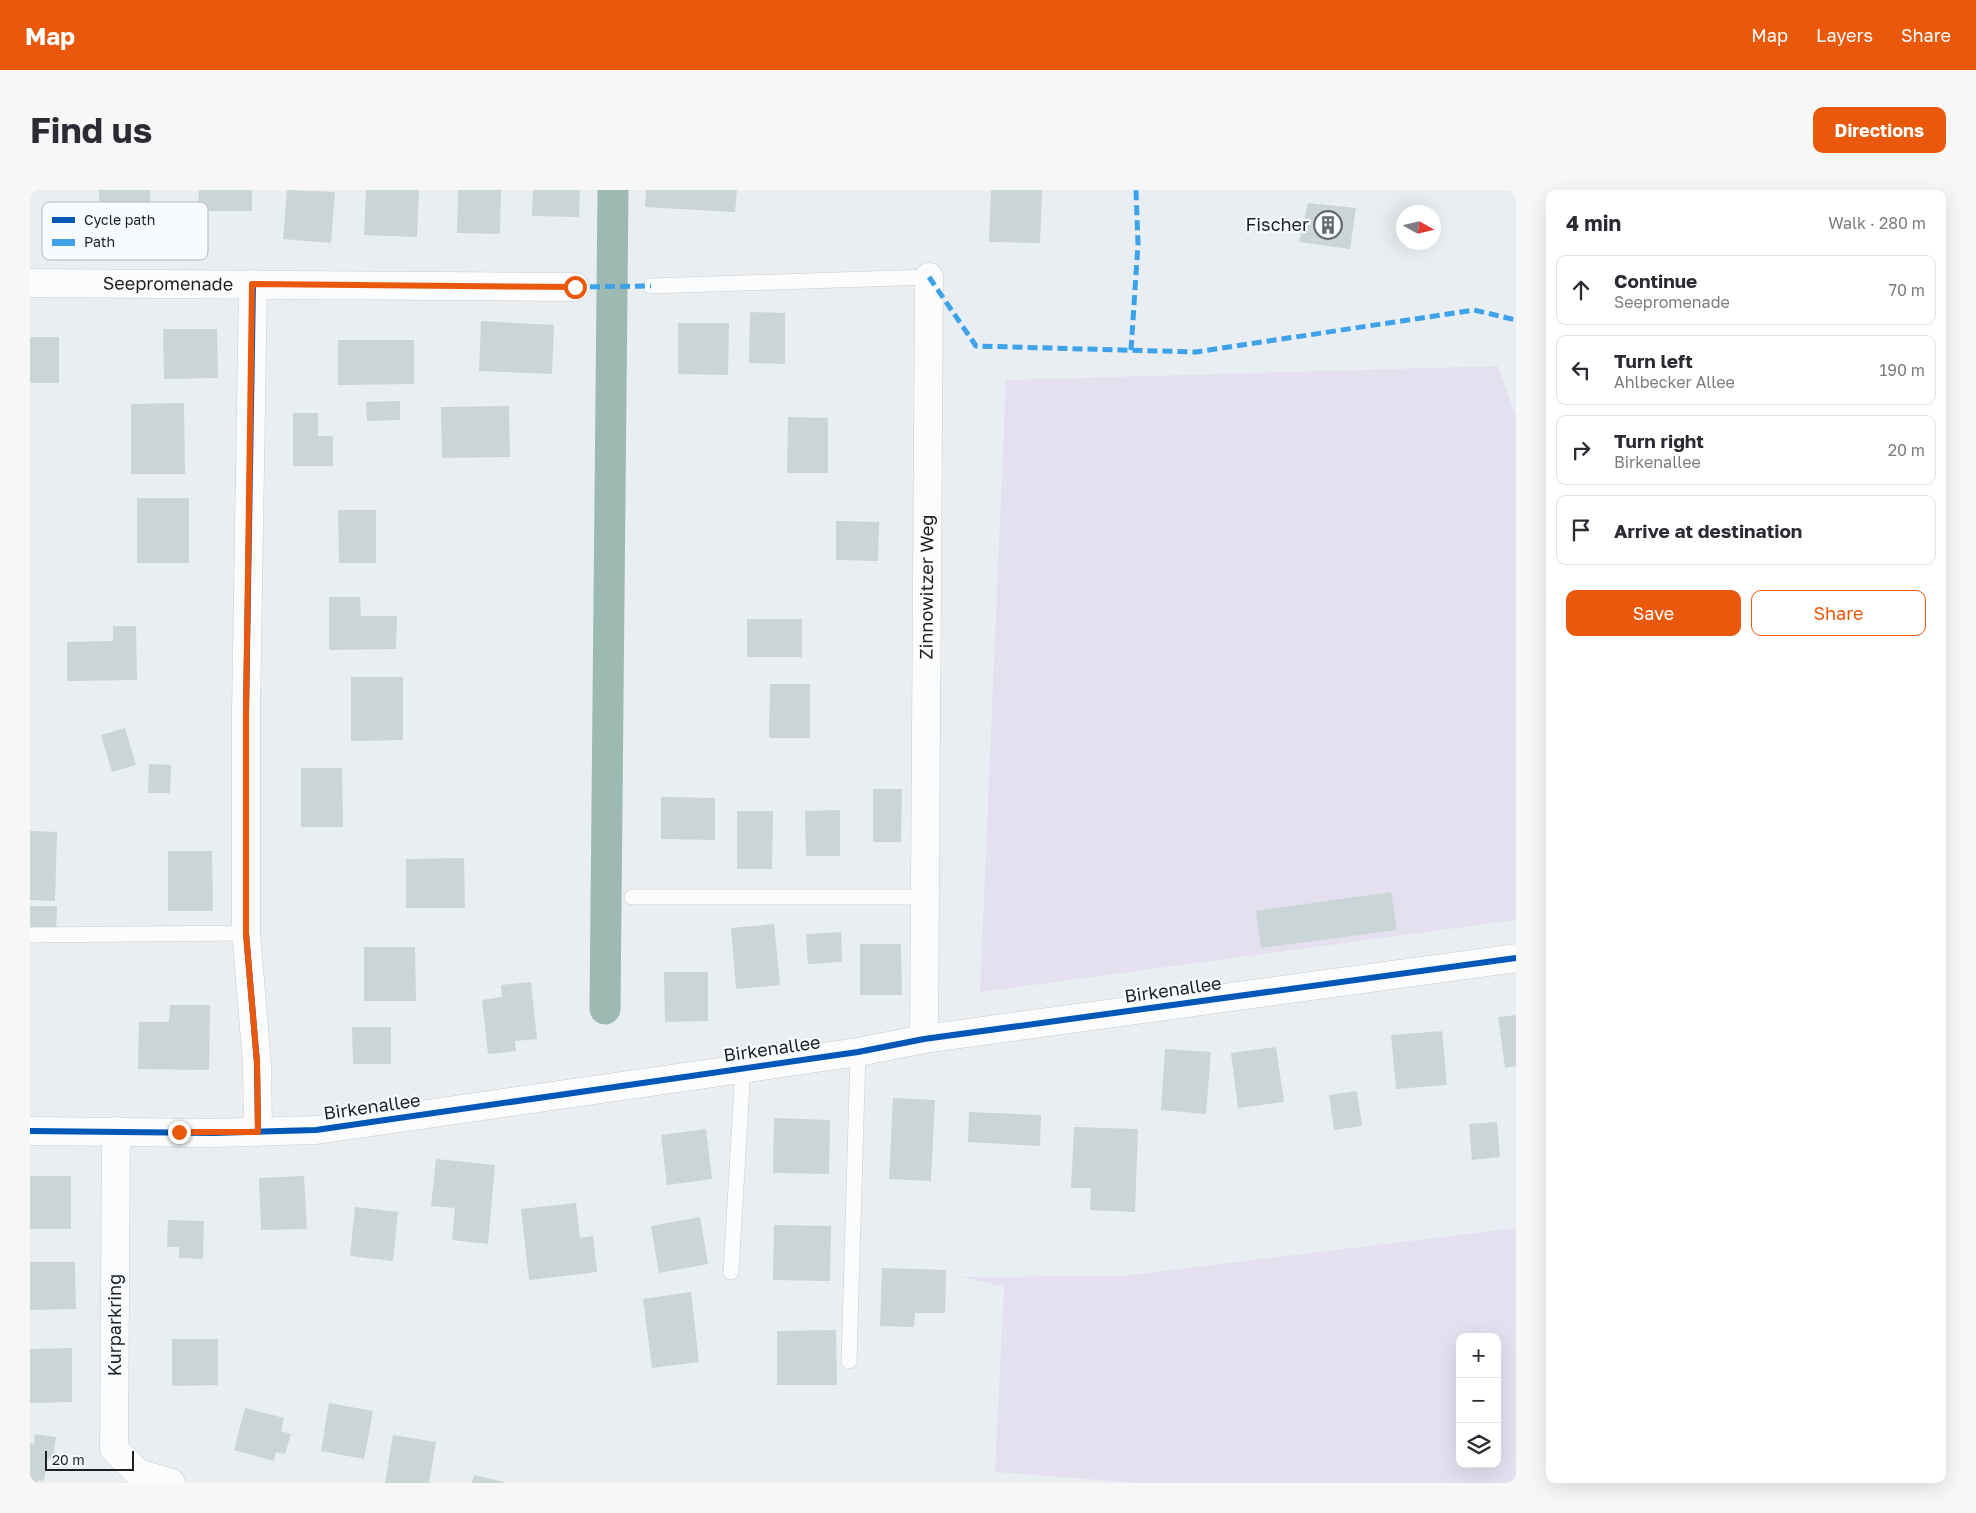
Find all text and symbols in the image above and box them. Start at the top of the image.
text: Map [25,21,75,50]
text: Map [1751,24,1788,46]
text: Layers [1816,24,1873,46]
text: Share [1901,24,1951,46]
button: Directions [1813,107,1946,153]
text: Find us [30,109,152,151]
legend [42,202,208,260]
north arrow [1396,205,1441,250]
building icon: Fischer [1313,210,1343,240]
text: 4 min [1566,210,1621,236]
text: Cycle path [84,211,155,228]
place label: Fischer [1246,213,1309,235]
text: Walk · 280 m [1828,213,1926,233]
text: Path [84,233,115,250]
text: Continue [1614,269,1697,292]
street label: Seepromenade [103,272,233,294]
route start [564,276,587,299]
icon: ahead [1567,276,1595,304]
text: 70 m [1888,280,1925,300]
text: Seepromenade [1614,292,1730,312]
text: Turn left [1614,349,1693,372]
icon: left [1567,356,1595,384]
text: 190 m [1879,360,1925,380]
text: Ahlbecker Allee [1614,372,1735,392]
text: Turn right [1614,429,1704,452]
icon: right [1567,436,1595,464]
text: 20 m [1888,440,1925,460]
text: Birkenallee [1614,452,1701,472]
street label: Zinnowitzer Weg [914,515,937,659]
icon: arrive [1567,516,1595,544]
text: Arrive at destination [1614,519,1802,542]
button: Save [1566,590,1741,636]
button: Share [1751,590,1926,636]
street label: Birkenallee [1123,971,1223,1007]
street label: Birkenallee [722,1030,822,1066]
street label: Birkenallee [322,1088,422,1124]
route end [168,1121,191,1144]
street label: Kurparkring [103,1274,125,1376]
map controls [1456,1333,1501,1468]
button: + [1456,1333,1501,1378]
button: − [1456,1378,1501,1423]
button: layers [1456,1423,1501,1468]
scale bar [45,1448,134,1471]
text: 20 m [52,1451,85,1468]

